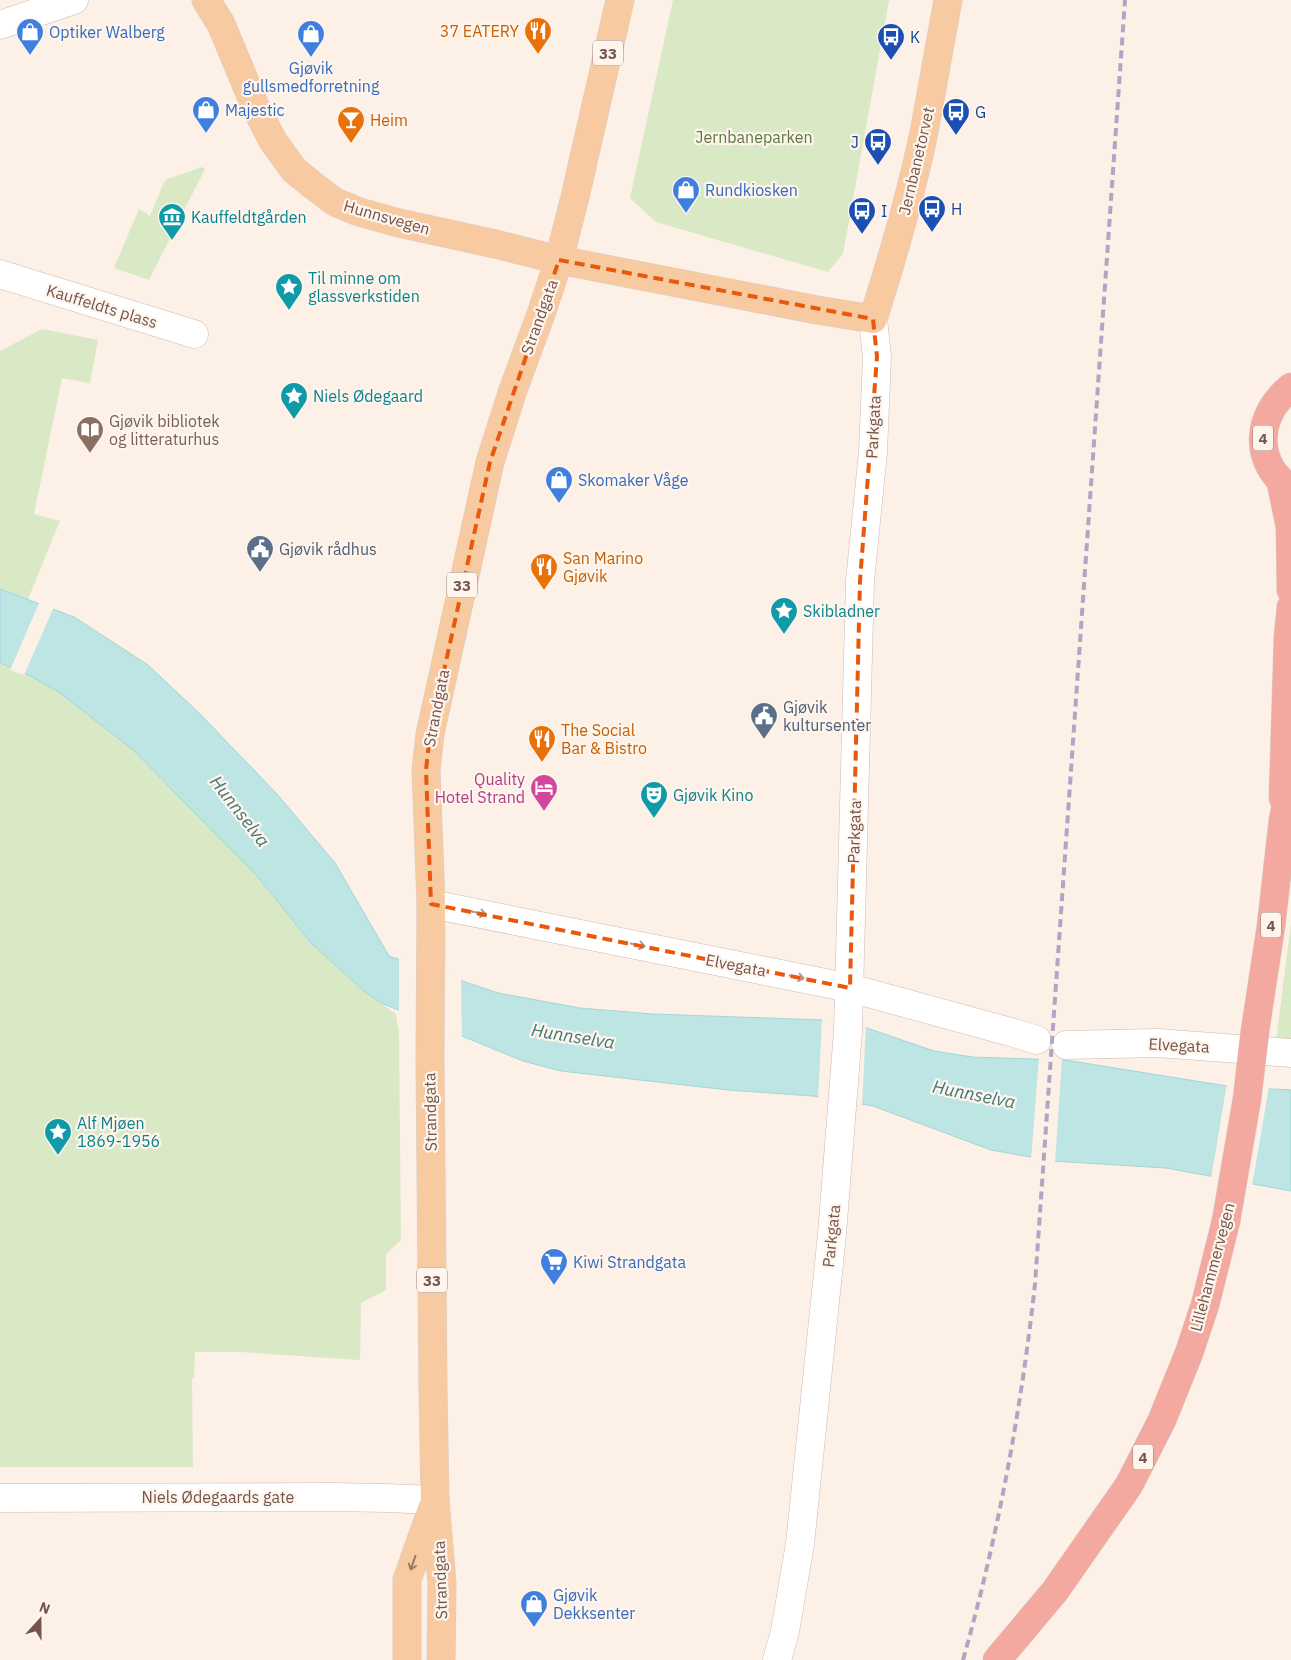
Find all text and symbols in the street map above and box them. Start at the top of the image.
restaurant icon: 37 EATERY [523,16,553,55]
shop icon: Optiker Walberg [15,17,45,56]
shop icon: Gjøvik gullsmedforretning [296,19,326,58]
place label: 37 EATERY [440,21,520,41]
place label: Optiker Walberg [49,22,165,42]
bus stop icon: K [876,22,906,61]
place label: K [910,27,920,47]
road number: 33 [593,40,623,66]
place label: Gjøvik gullsmedforretning [243,58,380,96]
shop icon: Majestic [191,95,221,134]
bus stop icon: G [941,97,971,136]
place label: Majestic [225,100,285,120]
place label: G [975,102,986,122]
bar icon: Heim [336,105,366,144]
street label: Jernbanetorvet [894,105,938,217]
place label: Heim [370,110,408,130]
park label: Jernbaneparken [695,127,813,147]
bus stop icon: J [863,127,893,166]
place label: J [851,132,859,152]
shop icon: Rundkiosken [671,175,701,214]
place label: Rundkiosken [705,180,798,200]
bus stop icon: H [917,194,947,233]
street label: Hunnsvegen [342,195,432,239]
bus stop icon: I [847,196,877,235]
place label: H [951,199,962,219]
place label: I [881,201,887,221]
museum icon: Kauffeldtgården [157,202,187,241]
place label: Kauffeldtgården [191,207,307,227]
place label: Til minne om glassverkstiden [308,268,420,306]
place icon: Til minne om glassverkstiden [274,272,304,311]
street label: Strandgata [516,276,562,357]
street label: Kauffeldts plass [44,280,160,332]
place icon: Niels Ødegaard [279,381,309,420]
place label: Niels Ødegaard [313,386,423,406]
street label: Parkgata [861,394,885,459]
place label: Gjøvik bibliotek og litteraturhus [109,411,220,449]
library icon: Gjøvik bibliotek og litteraturhus [75,415,105,454]
road number: 4 [1253,426,1273,450]
shop icon: Skomaker Våge [544,465,574,504]
place label: Skomaker Våge [578,470,689,490]
public building icon: Gjøvik rådhus [245,534,275,573]
place label: Gjøvik rådhus [279,539,377,559]
place label: San Marino Gjøvik [563,548,643,586]
restaurant icon: San Marino Gjøvik [529,552,559,591]
road number: 33 [447,572,477,598]
place icon: Skibladner [769,596,799,635]
place label: Skibladner [803,601,880,621]
street label: Strandgata [419,667,453,749]
place label: Gjøvik kultursenter [783,697,871,735]
public building icon: Gjøvik kultursenter [749,701,779,740]
place label: The Social Bar & Bistro [561,720,647,758]
restaurant icon: The Social Bar & Bistro [527,724,557,763]
place label: Quality Hotel Strand [435,769,525,807]
water label: Hunnselva [205,771,275,851]
hotel icon: Quality Hotel Strand [529,773,559,812]
theatre icon: Gjøvik Kino [639,780,669,819]
place label: Gjøvik Kino [673,785,753,805]
street label: Parkgata [843,800,865,864]
one-way arrow [470,909,486,919]
road number: 4 [1261,912,1281,938]
one-way arrow [630,941,646,951]
street label: Elvegata [704,949,768,981]
one-way arrow [789,973,805,983]
water label: Hunnselva [530,1018,616,1054]
street label: Elvegata [1148,1033,1211,1057]
street label: Strandgata [419,1072,441,1152]
water label: Hunnselva [930,1075,1018,1113]
place label: Alf Mjøen 1869-1956 [77,1113,160,1151]
place icon: Alf Mjøen 1869-1956 [43,1117,73,1156]
street label: Lillehammervegen [1185,1200,1239,1334]
street label: Parkgata [818,1203,844,1269]
supermarket icon: Kiwi Strandgata [539,1247,569,1286]
place label: Kiwi Strandgata [573,1252,686,1272]
road number: 33 [417,1268,447,1292]
road number: 4 [1133,1444,1153,1470]
street label: Niels Ødegaards gate [142,1487,295,1507]
street label: Strandgata [429,1540,451,1620]
one-way arrow [408,1555,417,1570]
place label: Gjøvik Dekksenter [553,1585,635,1623]
shop icon: Gjøvik Dekksenter [519,1589,549,1628]
north arrow [15,1595,65,1645]
text: N [37,1598,53,1618]

